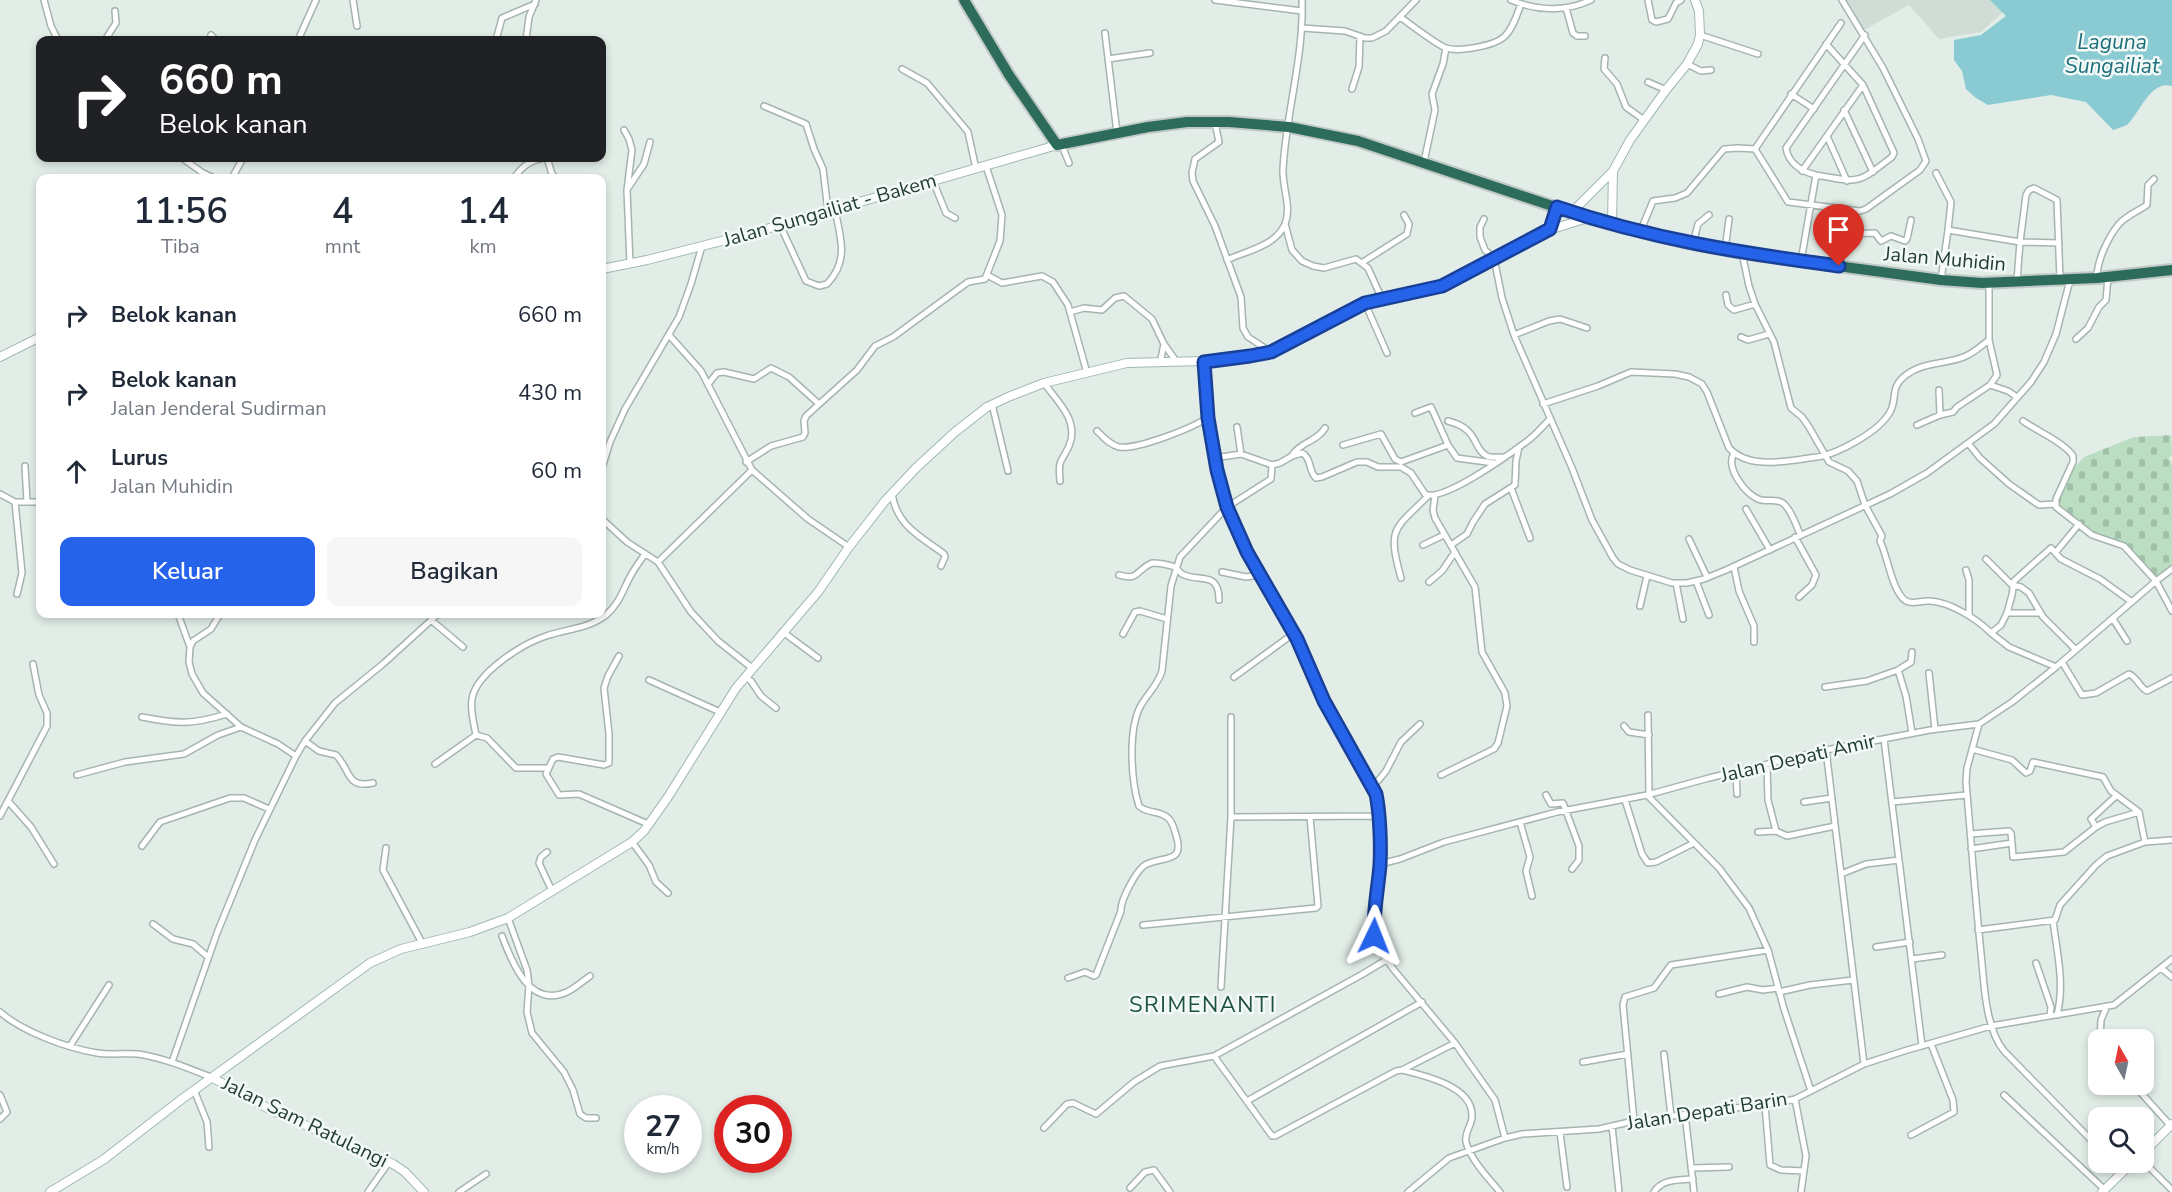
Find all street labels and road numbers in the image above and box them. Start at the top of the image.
street label: Jalan Sungailiat - Bakem [719,167,940,254]
street label: Jalan Muhidin [1882,240,2007,278]
street label: Jalan Depati Amir [1717,727,1878,789]
street label: Jalan Sam Ratulangi [217,1070,393,1174]
street label: Jalan Depati Barin [1624,1085,1789,1137]

